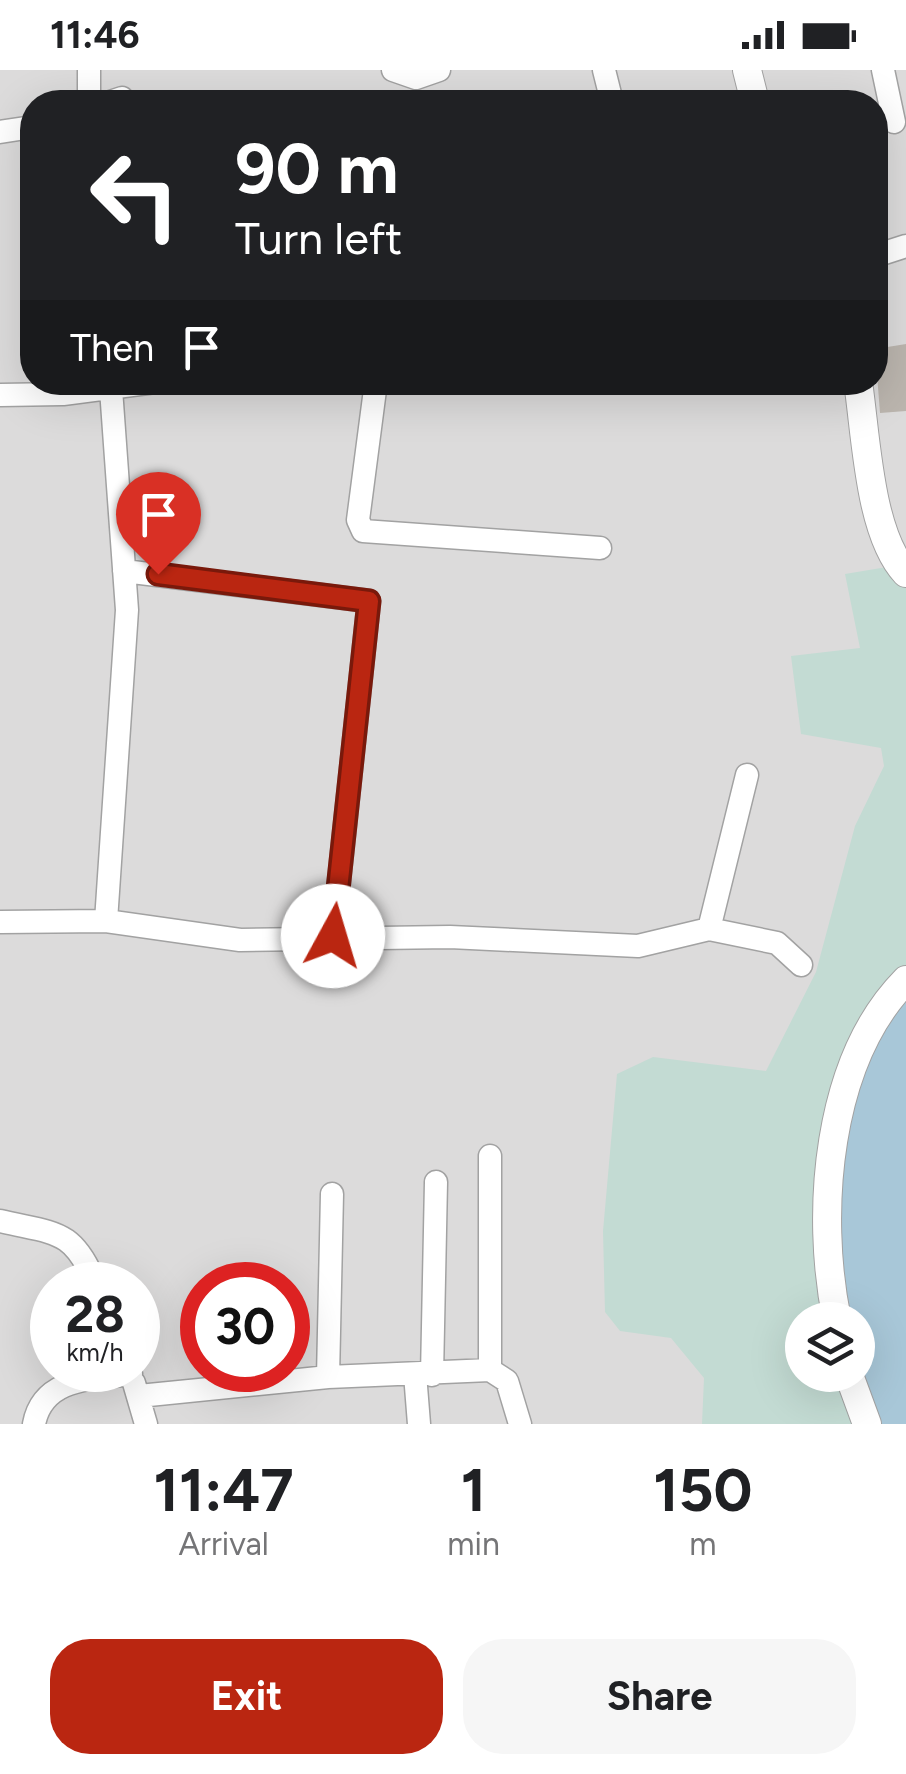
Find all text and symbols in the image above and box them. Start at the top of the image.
text: 11:46 [50,12,140,58]
text: 90 m [235,126,399,211]
icon: left [70,130,200,260]
text: Turn left [235,211,402,265]
icon: arrive [174,320,229,375]
text: Then [70,325,154,371]
pin [116,472,201,575]
icon: arrive [131,487,186,542]
position arrow [281,884,385,988]
speed limit sign: 30 [180,1262,310,1392]
text: 28 [65,1284,125,1345]
map controls [785,1302,875,1392]
button: layers [785,1302,875,1392]
text: km/h [66,1337,124,1367]
text: 11:47 [154,1454,294,1526]
text: 1 [461,1454,486,1526]
text: 150 [653,1454,752,1526]
text: Arrival [178,1525,269,1563]
text: min [447,1525,500,1563]
text: m [689,1525,716,1563]
button: Exit [50,1639,443,1754]
button: Share [463,1639,856,1754]

